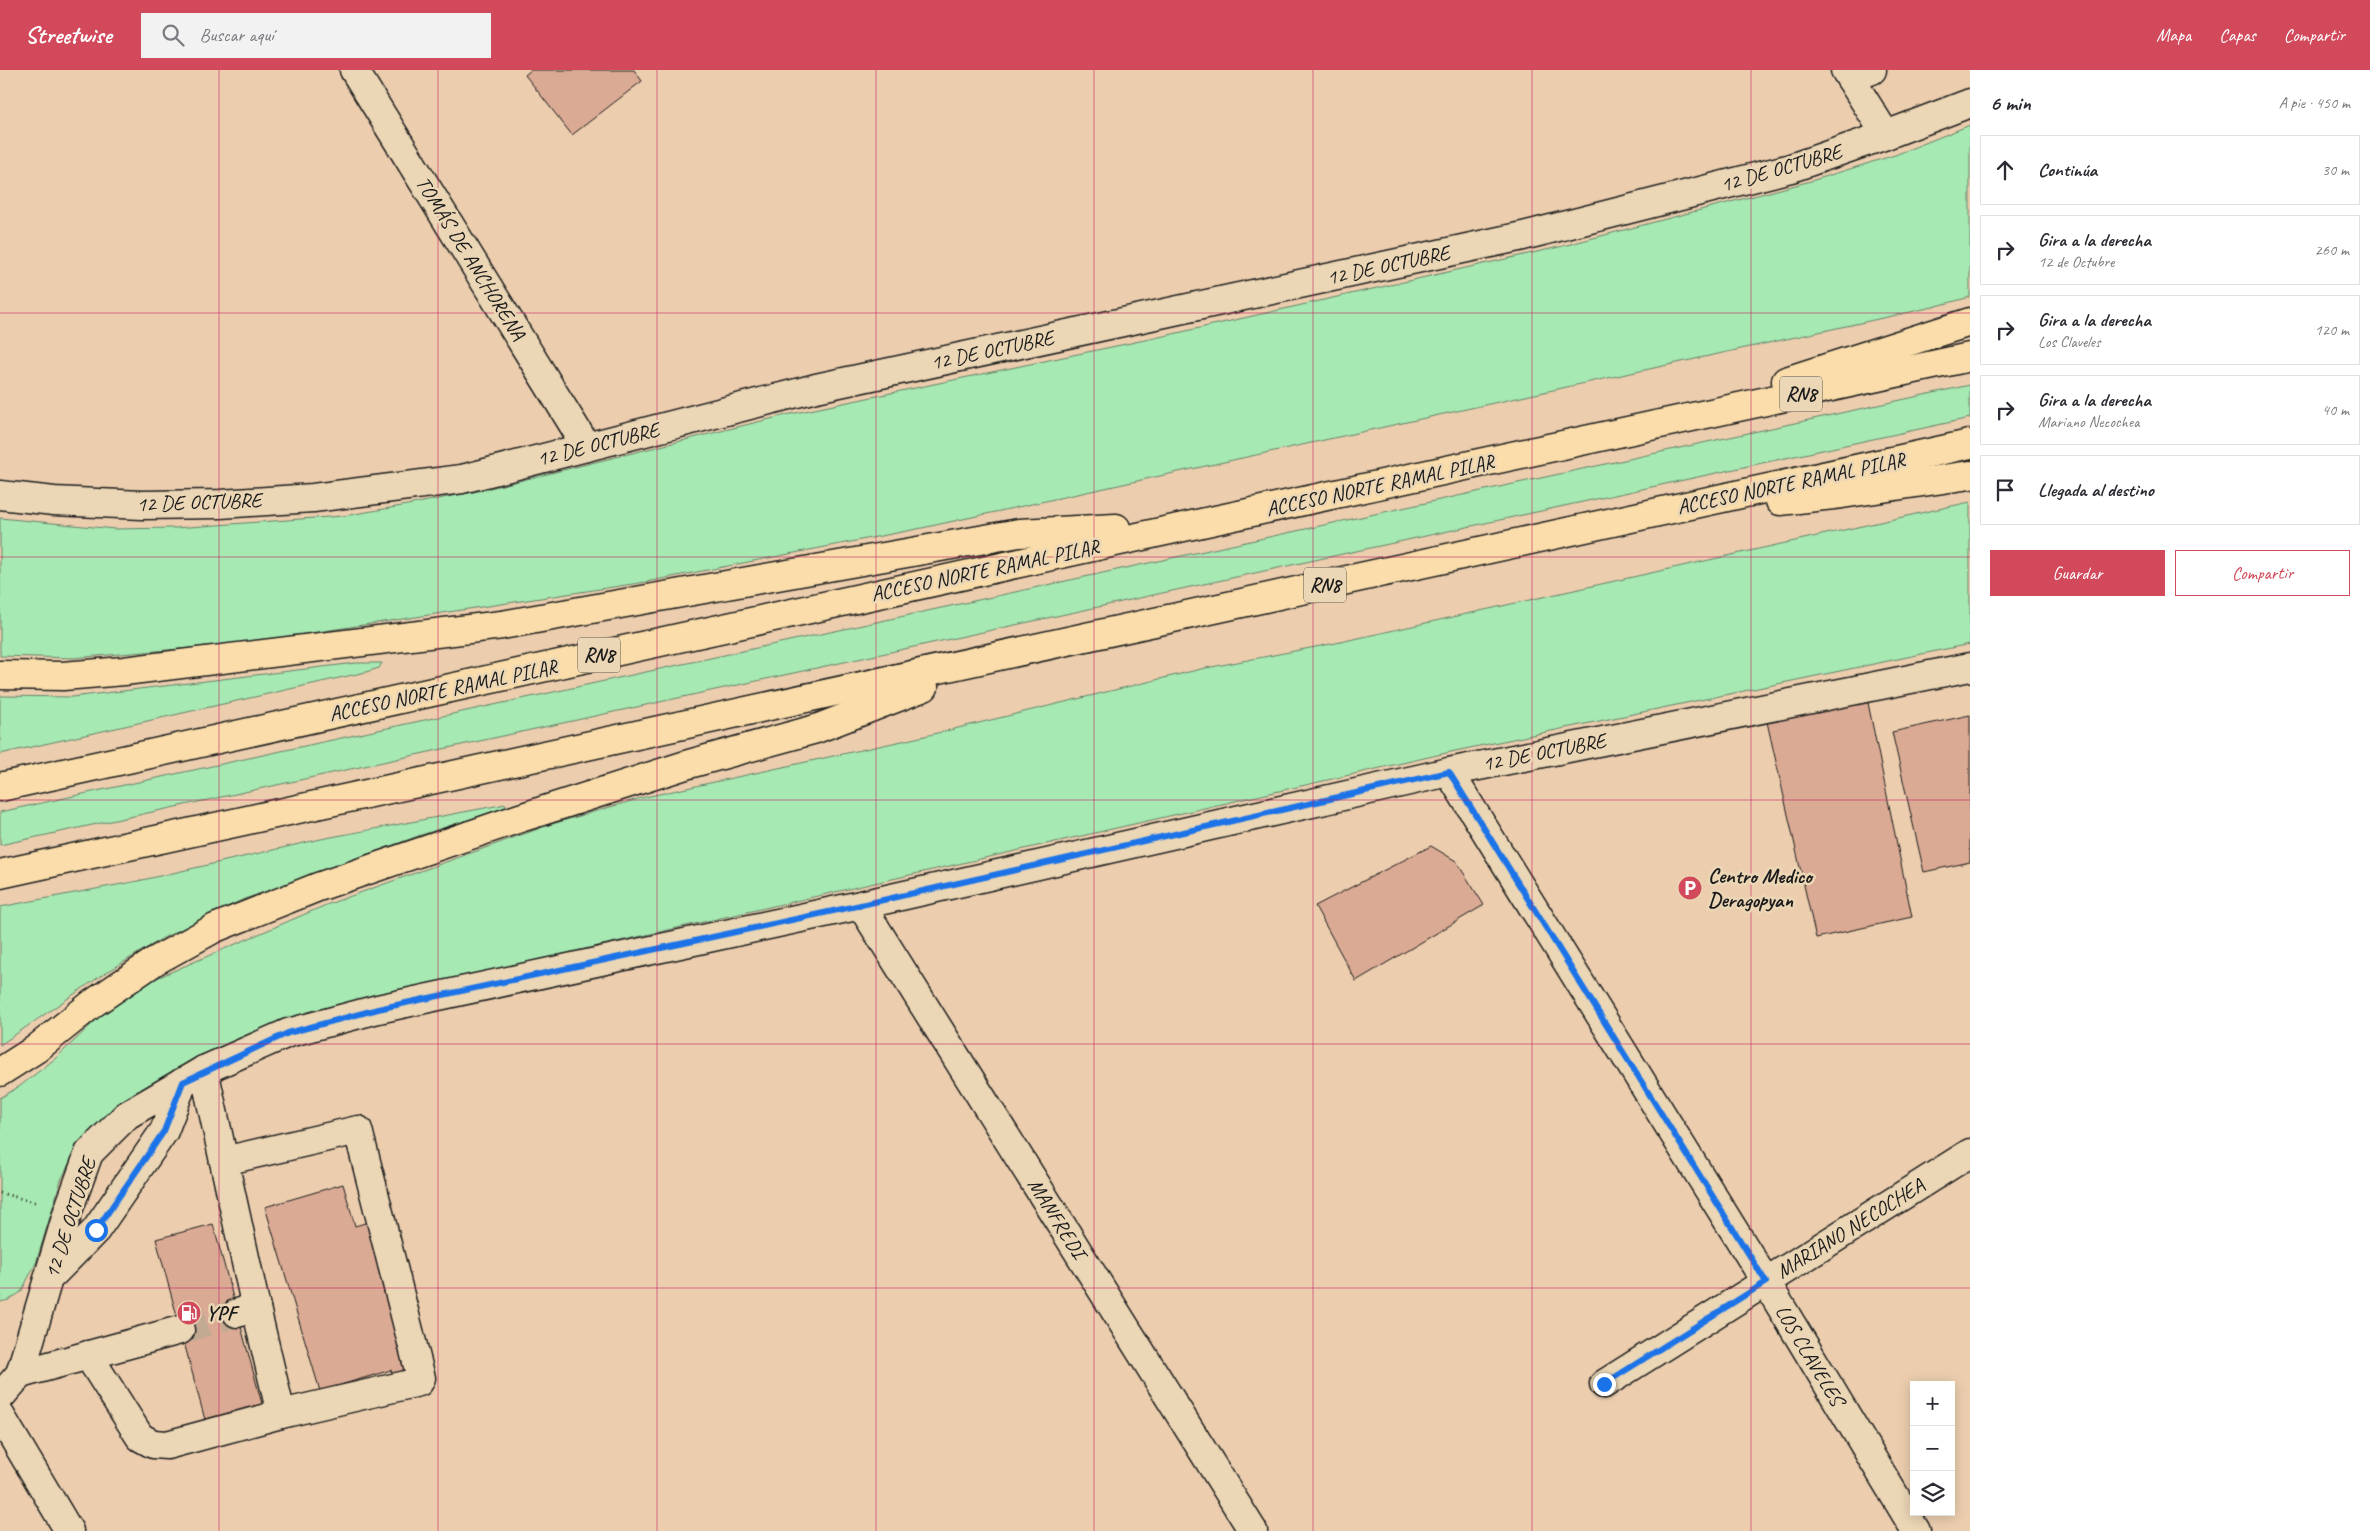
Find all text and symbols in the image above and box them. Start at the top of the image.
search box [141,13,491,58]
text: Streetwise [25,20,111,50]
icon: search [159,21,187,49]
text: Buscar aquí [199,23,274,47]
text: Mapa [2156,24,2191,46]
text: Capas [2219,24,2256,46]
text: Compartir [2284,24,2345,46]
text: 6 min [1990,90,2031,116]
text: A pie · 450 m [2279,93,2350,113]
street label: 12 DE OCTUBRE [1717,137,1847,198]
icon: ahead [1991,156,2019,184]
text: Continúa [2038,158,2097,182]
text: 30 m [2322,160,2349,180]
street label: TOMÁS DE ANCHORENA [410,171,532,345]
text: Gira a la derecha [2038,228,2151,252]
icon: right [1991,236,2019,264]
street label: 12 DE OCTUBRE [1324,239,1455,291]
text: 260 m [2315,240,2349,260]
text: 12 de Octubre [2038,252,2114,272]
text: Gira a la derecha [2038,308,2151,332]
icon: right [1991,316,2019,344]
text: 120 m [2315,320,2349,340]
street label: 12 DE OCTUBRE [928,324,1059,376]
text: Los Claveles [2038,332,2100,352]
road number: RN8 [1780,376,1822,412]
text: Gira a la derecha [2038,388,2151,412]
icon: right [1991,396,2019,424]
text: 40 m [2322,400,2349,420]
text: Mariano Necochea [2038,412,2140,432]
street label: 12 DE OCTUBRE [534,416,665,472]
street label: ACCESO NORTE RAMAL PILAR [1675,446,1909,520]
street label: ACCESO NORTE RAMAL PILAR [1264,448,1498,522]
icon: arrive [1991,476,2019,504]
text: Llegada al destino [2038,478,2154,502]
street label: 12 DE OCTUBRE [136,487,265,517]
street label: ACCESO NORTE RAMAL PILAR [869,533,1103,607]
button: Guardar [1990,550,2165,596]
button: Compartir [2175,550,2350,596]
road number: RN8 [1304,568,1346,602]
road number: RN8 [578,638,620,672]
street label: ACCESO NORTE RAMAL PILAR [327,653,561,727]
street label: 12 DE OCTUBRE [1480,727,1611,777]
place label: Centro Medico Deragopyan [1708,863,1814,913]
parking icon: Centro Medico Deragopyan [1677,875,1703,901]
street label: 12 DE OCTUBRE [38,1152,103,1281]
street label: MARIANO NECOCHEA [1771,1172,1929,1284]
street label: MANFREDI [1022,1173,1094,1267]
route start [85,1219,108,1242]
fuel station icon: YPF [176,1300,202,1326]
place label: YPF [206,1300,240,1326]
street label: LOS CLAVELES [1770,1300,1852,1413]
route end [1593,1373,1616,1396]
map controls [1910,1381,1955,1516]
button: + [1910,1381,1955,1426]
button: − [1910,1426,1955,1471]
button: layers [1910,1471,1955,1516]

